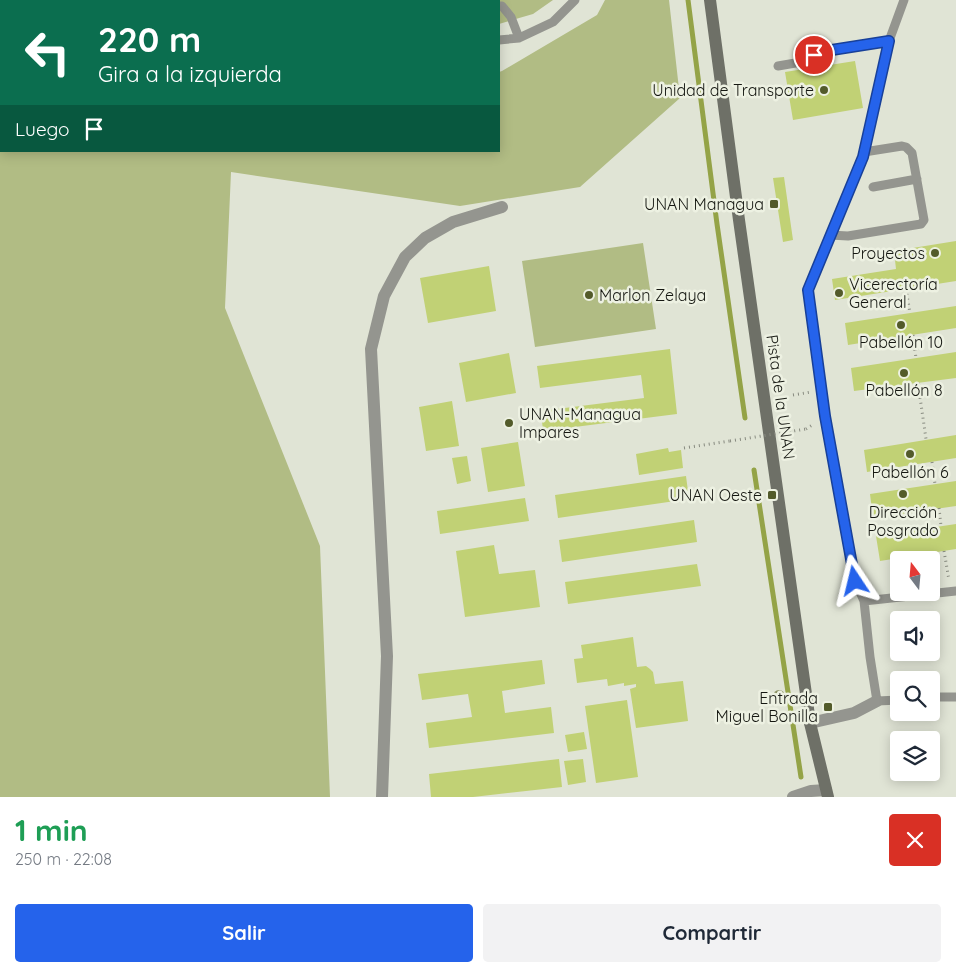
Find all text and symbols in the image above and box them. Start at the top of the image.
text: 220 m [98,17,201,61]
icon: left [15,20,80,85]
pin [793,34,835,76]
icon: arrive [800,41,828,69]
text: Gira a la izquierda [98,60,282,88]
place label: Unidad de Transporte [652,80,814,100]
marker: Unidad de Transporte [818,84,830,96]
icon: arrive [80,115,108,143]
text: Luego [15,117,70,141]
place label: UNAN Managua [644,194,764,214]
marker: UNAN Managua [768,198,780,210]
place label: Proyectos [851,243,925,263]
marker: Proyectos [929,247,941,259]
place label: Vicerectoría General [849,274,938,312]
place label: Marlon Zelaya [599,285,706,305]
marker: Vicerectoría General [833,287,845,299]
marker: Marlon Zelaya [583,289,595,301]
marker: Pabellón 10 [895,319,907,331]
place label: Pabellón 10 [859,332,943,352]
street label: Pista de la UNAN [762,333,800,461]
marker: Pabellón 8 [898,367,910,379]
place label: Pabellón 8 [865,380,943,400]
place label: UNAN-Managua Impares [519,404,641,442]
marker: UNAN-Managua Impares [503,417,515,429]
marker: Pabellón 6 [904,448,916,460]
place label: Pabellón 6 [871,462,949,482]
place label: UNAN Oeste [669,485,762,505]
marker: Dirección Posgrado [897,488,909,500]
marker: UNAN Oeste [766,489,778,501]
place label: Dirección Posgrado [867,502,939,540]
north arrow [890,551,940,601]
map controls [890,551,940,781]
position arrow [828,554,880,606]
button: sound [890,611,940,661]
button: search [890,671,940,721]
place label: Entrada Miguel Bonilla [716,688,818,726]
marker: Entrada Miguel Bonilla [822,701,834,713]
button: layers [890,731,940,781]
text: 1 min [15,811,88,849]
button: close [889,814,941,866]
text: 250 m · 22:08 [15,849,112,869]
button: Salir [15,904,473,962]
button: Compartir [483,904,941,962]

